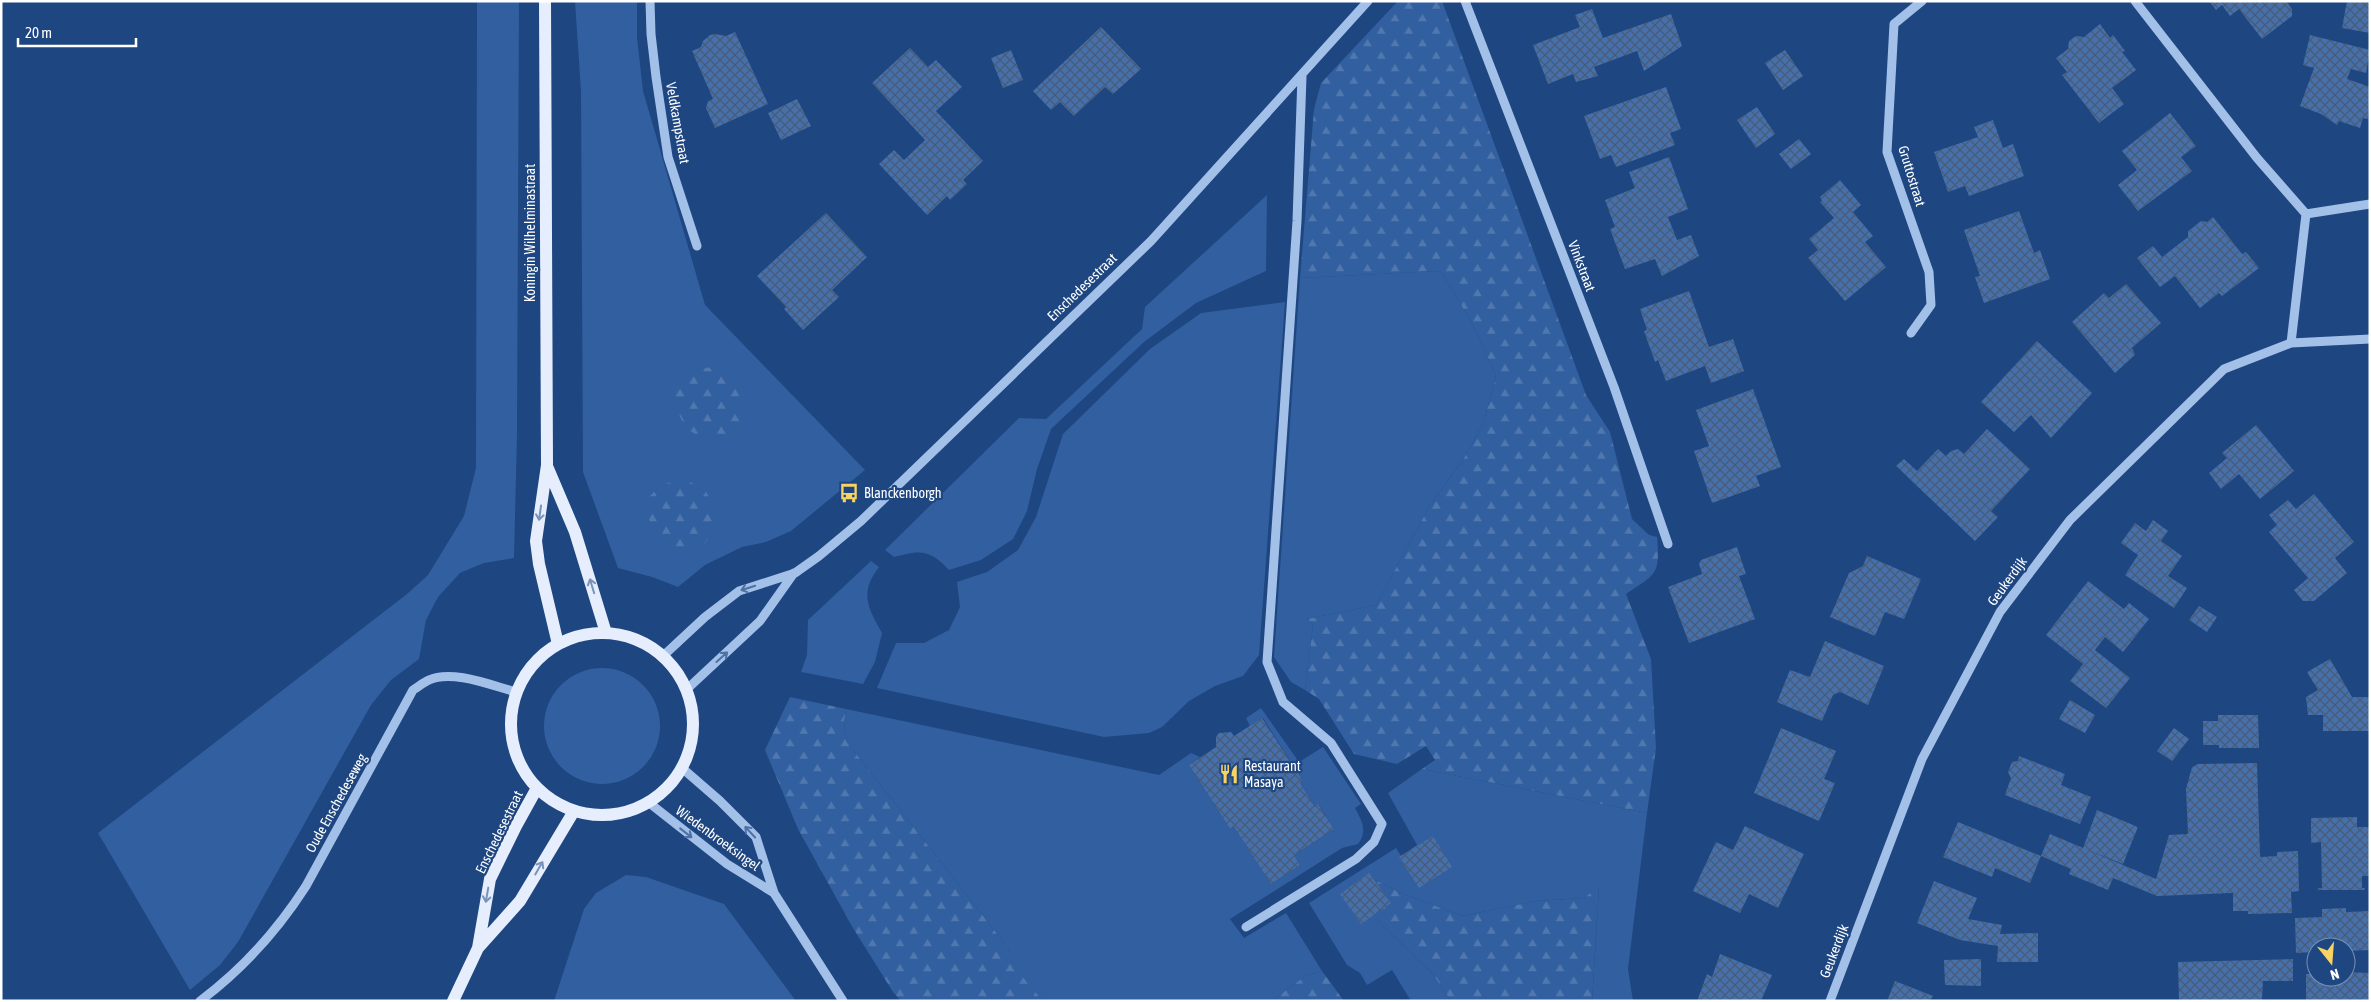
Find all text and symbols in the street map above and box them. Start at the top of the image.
scale bar [18,15,135,47]
text: 20 m [25,24,52,41]
street label: Veldkampstraat [663,81,693,165]
street label: Gruttostraat [1895,144,1929,208]
street label: Koningin Wilhelminastraat [522,164,538,302]
street label: Vinkstraat [1565,238,1599,294]
street label: Enschedesestraat [1044,250,1120,324]
bus stop icon: Blanckenborgh [838,482,860,504]
place label: Blanckenborgh [864,485,942,501]
one-way arrow [535,505,545,521]
street label: Geukerdijk [1984,554,2030,608]
one-way arrow [586,578,596,594]
one-way arrow [741,583,757,593]
one-way arrow [716,651,729,663]
street label: Oude Enschedeseweg [302,751,370,855]
place label: Restaurant Masaya [1244,758,1301,790]
restaurant icon: Restaurant Masaya [1218,763,1240,785]
street label: Enschedesestraat [472,788,526,876]
street label: Wiedenbroeksingel [673,802,763,874]
one-way arrow [744,826,756,838]
one-way arrow [679,827,692,838]
one-way arrow [535,862,545,876]
one-way arrow [482,887,492,903]
street label: Geukerdijk [1816,922,1852,980]
north arrow [2306,937,2356,987]
text: N [2329,966,2341,983]

